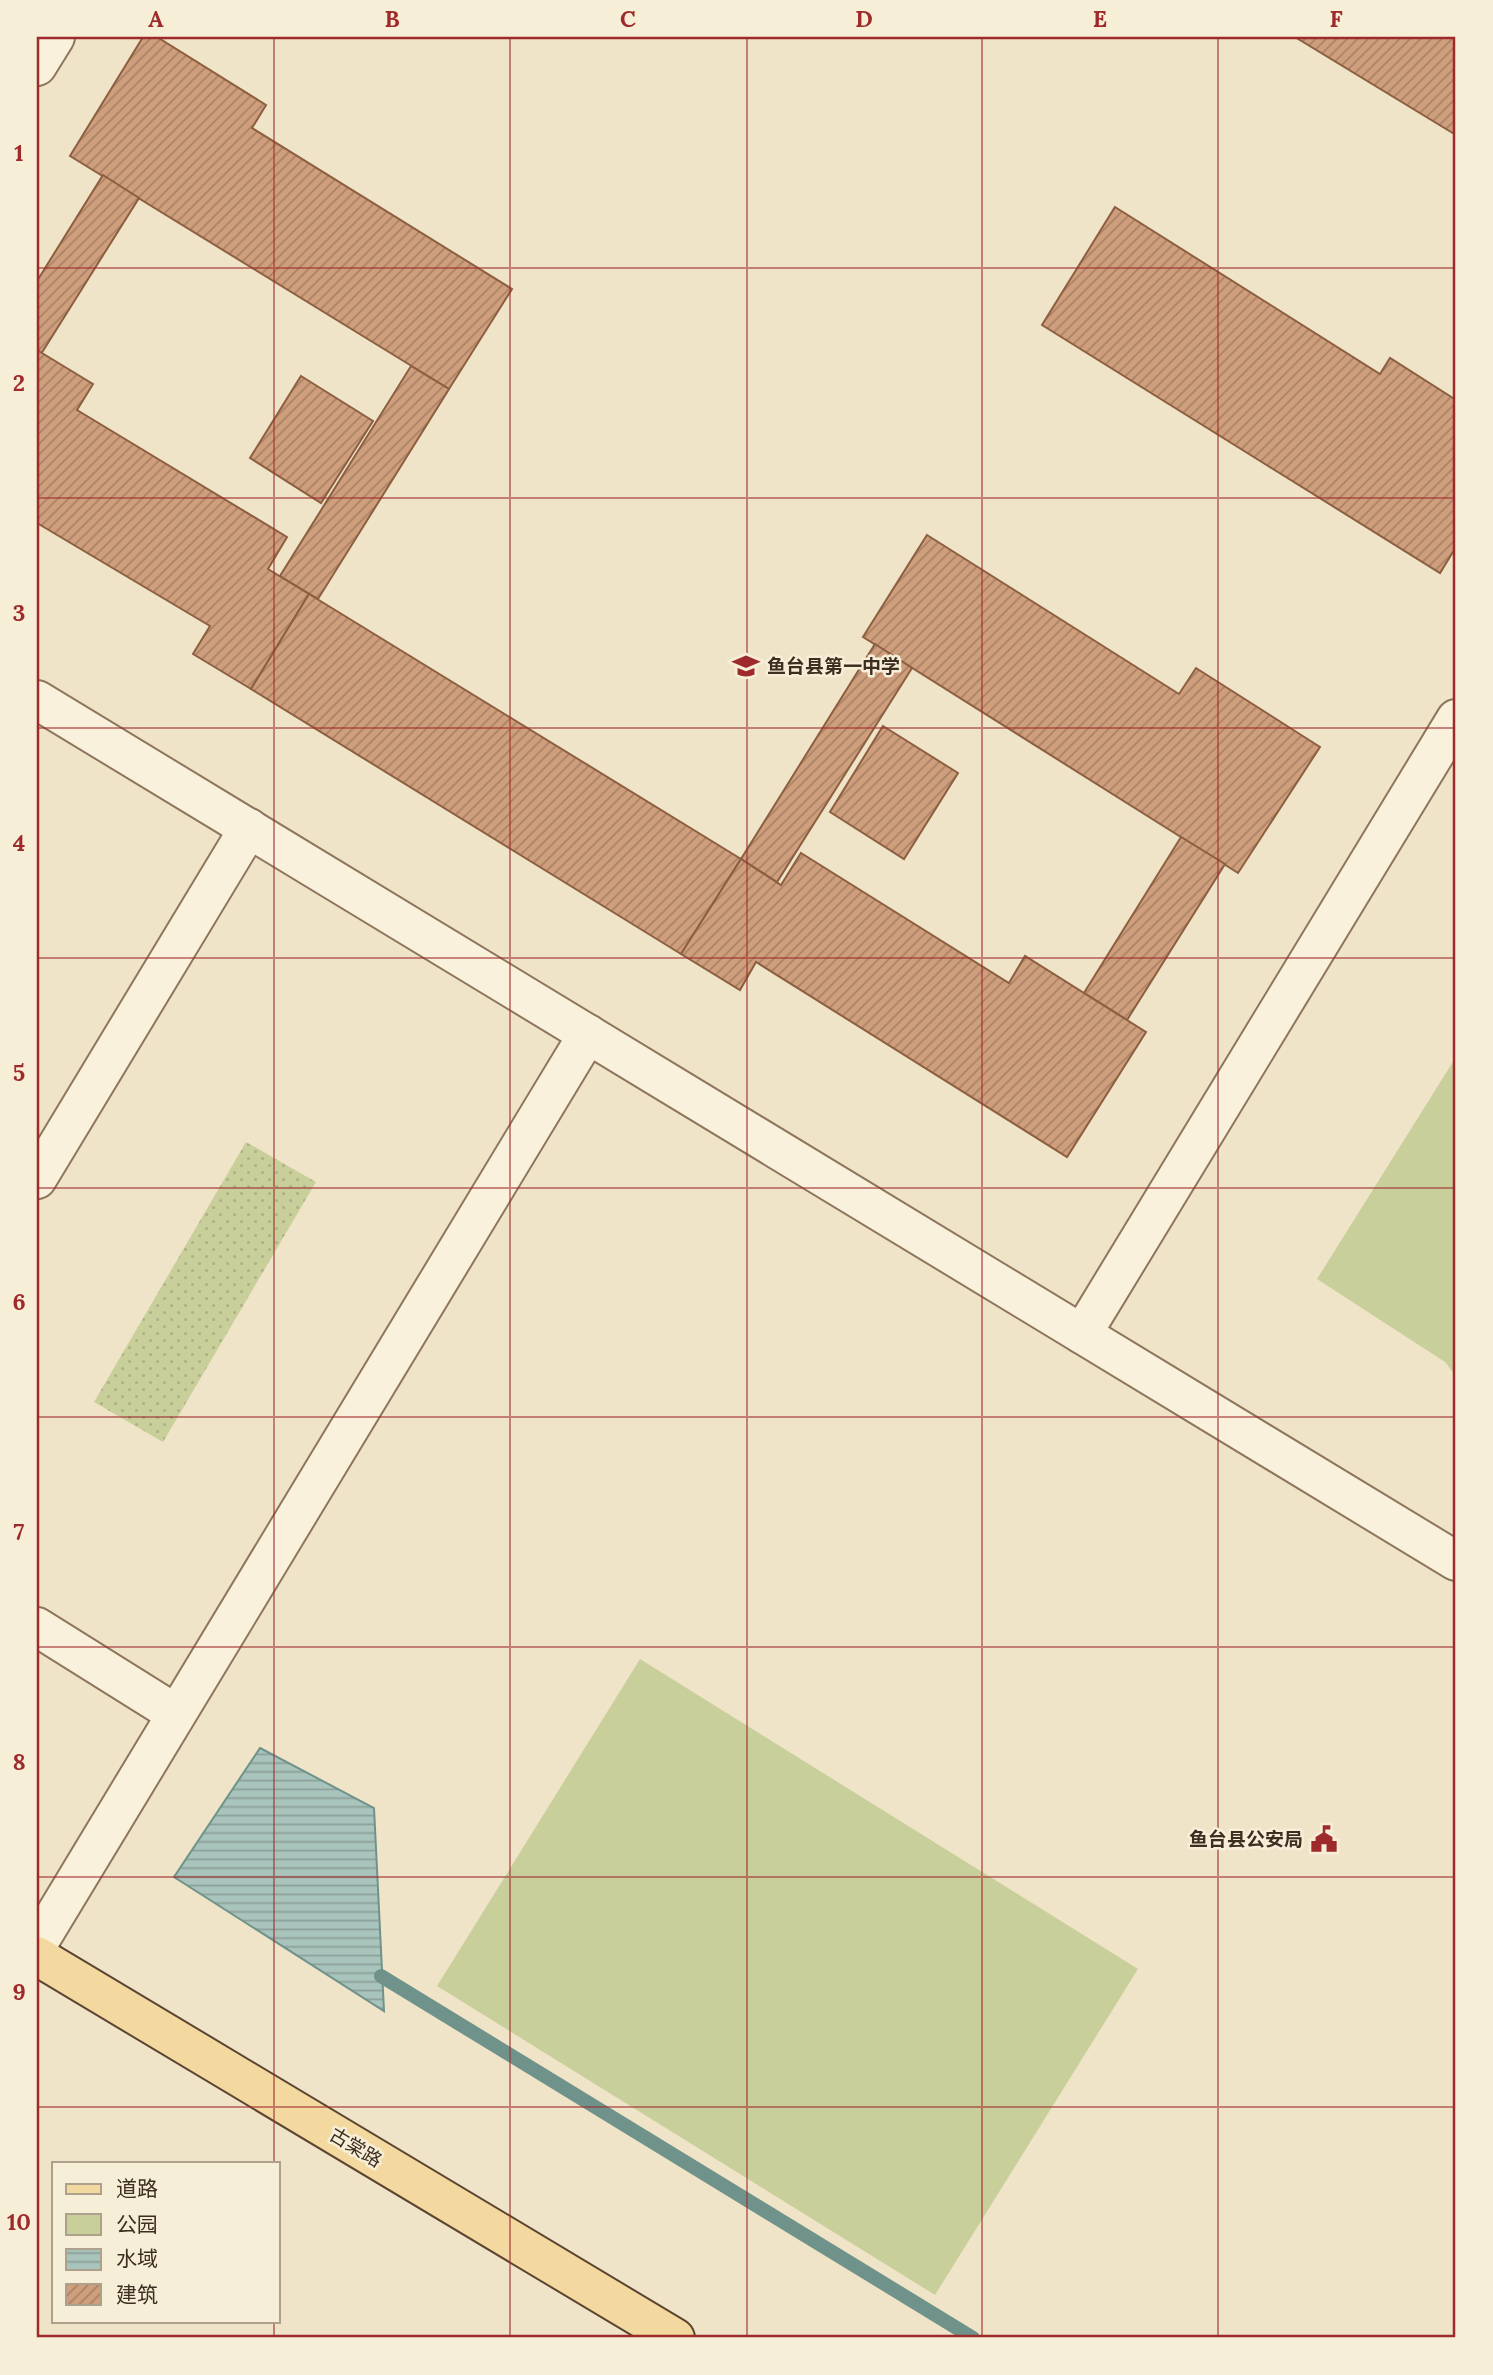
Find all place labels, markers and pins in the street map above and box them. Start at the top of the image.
school or university icon: 鱼台县第一中学 [731,651,761,681]
place label: 鱼台县第一中学 [767,654,900,678]
public building icon: 鱼台县公安局 [1309,1824,1339,1854]
place label: 鱼台县公安局 [1189,1827,1303,1851]

